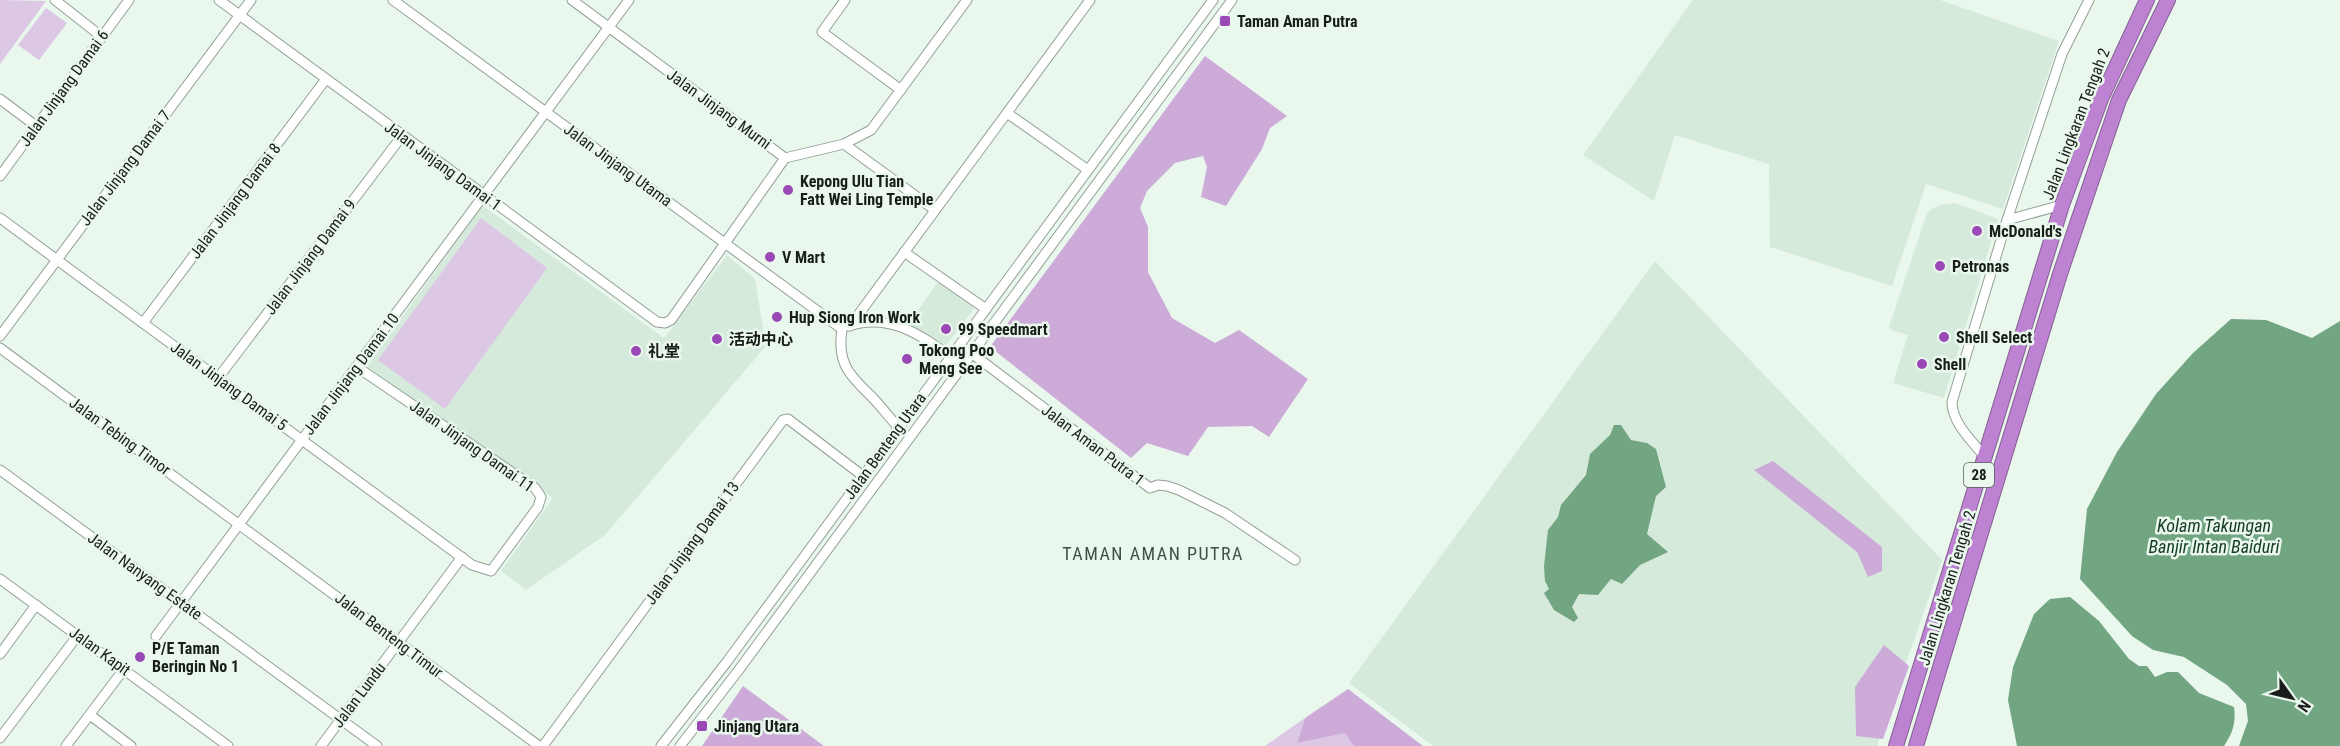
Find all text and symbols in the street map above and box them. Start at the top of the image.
place label: Taman Aman Putra [1237,12,1358,31]
marker: Taman Aman Putra [1218,14,1232,28]
street label: Jalan Jinjang Damai 6 [15,26,113,150]
street label: Jalan Lingkaran Tengah 2 [2038,45,2114,203]
street label: Jalan Jinjang Murni [663,65,775,153]
street label: Jalan Jinjang Damai 7 [75,106,175,229]
street label: Jalan Jinjang Damai 1 [381,117,505,215]
street label: Jalan Jinjang Utama [560,119,676,211]
street label: Jalan Jinjang Damai 8 [185,140,285,262]
place label: Kepong Ulu Tian Fatt Wei Ling Temple [800,172,934,209]
marker: Kepong Ulu Tian Fatt Wei Ling Temple [781,183,795,197]
street label: Jalan Jinjang Damai 9 [260,196,360,318]
place label: McDonald's [1989,222,2062,241]
marker: McDonald's [1970,224,1984,238]
place label: V Mart [782,248,825,267]
marker: V Mart [763,250,777,264]
place label: Petronas [1952,257,2009,276]
marker: Petronas [1933,259,1947,273]
place label: Hup Siong Iron Work [789,308,920,327]
street label: Jalan Jinjang Damai 10 [299,309,403,439]
marker: Hup Siong Iron Work [770,310,784,324]
place label: 99 Speedmart [958,320,1048,339]
marker: 99 Speedmart [939,322,953,336]
place label: Shell Select [1956,328,2032,347]
place label: 活动中心 [729,330,793,349]
marker: Shell Select [1937,330,1951,344]
marker: 活动中心 [710,332,724,346]
street label: Jalan Jinjang Damai 5 [167,337,291,435]
place label: Tokong Poo Meng See [919,341,994,378]
place label: 礼堂 [648,342,680,361]
marker: 礼堂 [629,344,643,358]
marker: Tokong Poo Meng See [900,352,914,366]
place label: Shell [1934,355,1966,374]
marker: Shell [1915,357,1929,371]
street label: Jalan Benteng Utara [840,389,930,503]
street label: Jalan Tebing Timor [66,393,174,479]
street label: Jalan Jinjang Damai 11 [406,396,538,496]
street label: Jalan Aman Putra 1 [1038,400,1148,490]
road number: 28 [1964,463,1994,487]
street label: Jalan Jinjang Damai 13 [641,478,743,608]
street label: Jalan Lingkaran Tengah 2 [1914,508,1980,668]
water label: Kolam Takungan Banjir Intan Baiduri [2149,515,2280,557]
street label: Jalan Nanyang Estate [84,528,206,624]
district label: TAMAN AMAN PUTRA [1062,543,1244,564]
street label: Jalan Benteng Timur [331,588,447,682]
street label: Jalan Kapit [66,622,134,680]
place label: P/E Taman Beringin No 1 [152,639,239,676]
marker: P/E Taman Beringin No 1 [133,650,147,664]
street label: Jalan Lundu [328,659,390,731]
north arrow [2262,668,2322,728]
text: N [2293,697,2315,715]
place label: Jinjang Utara [714,717,799,736]
marker: Jinjang Utara [695,719,709,733]

